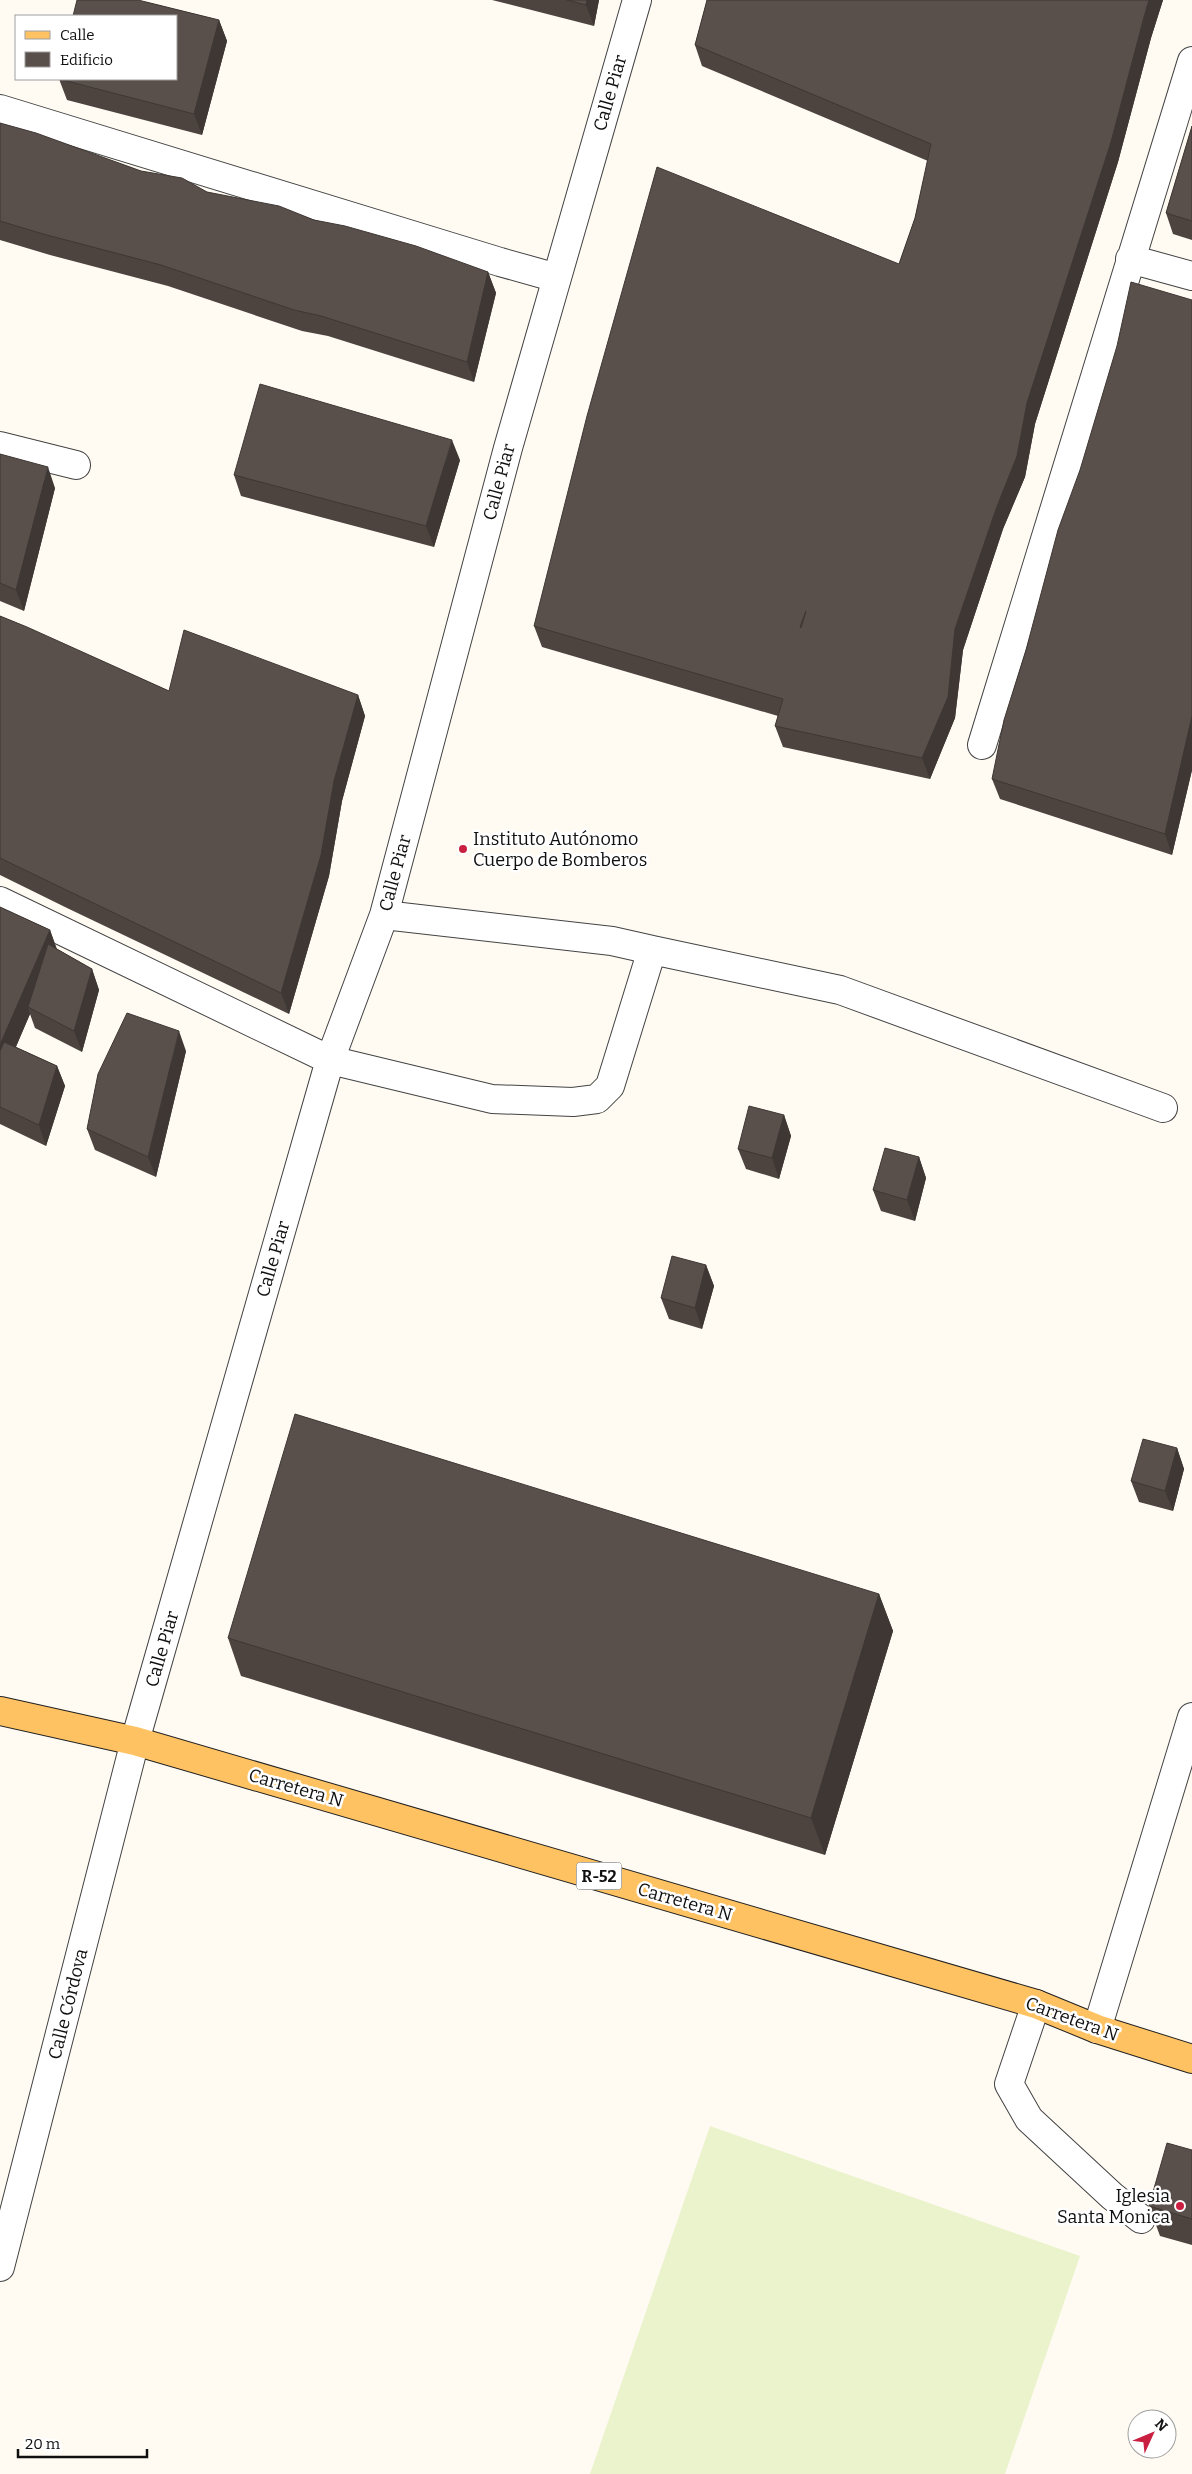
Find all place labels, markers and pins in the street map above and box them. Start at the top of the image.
place label: Instituto Autónomo Cuerpo de Bomberos [473,828,647,871]
marker: Instituto Autónomo Cuerpo de Bomberos [457,843,469,855]
place label: Iglesia Santa Monica [1057,2185,1170,2228]
marker: Iglesia Santa Monica [1174,2200,1186,2212]

